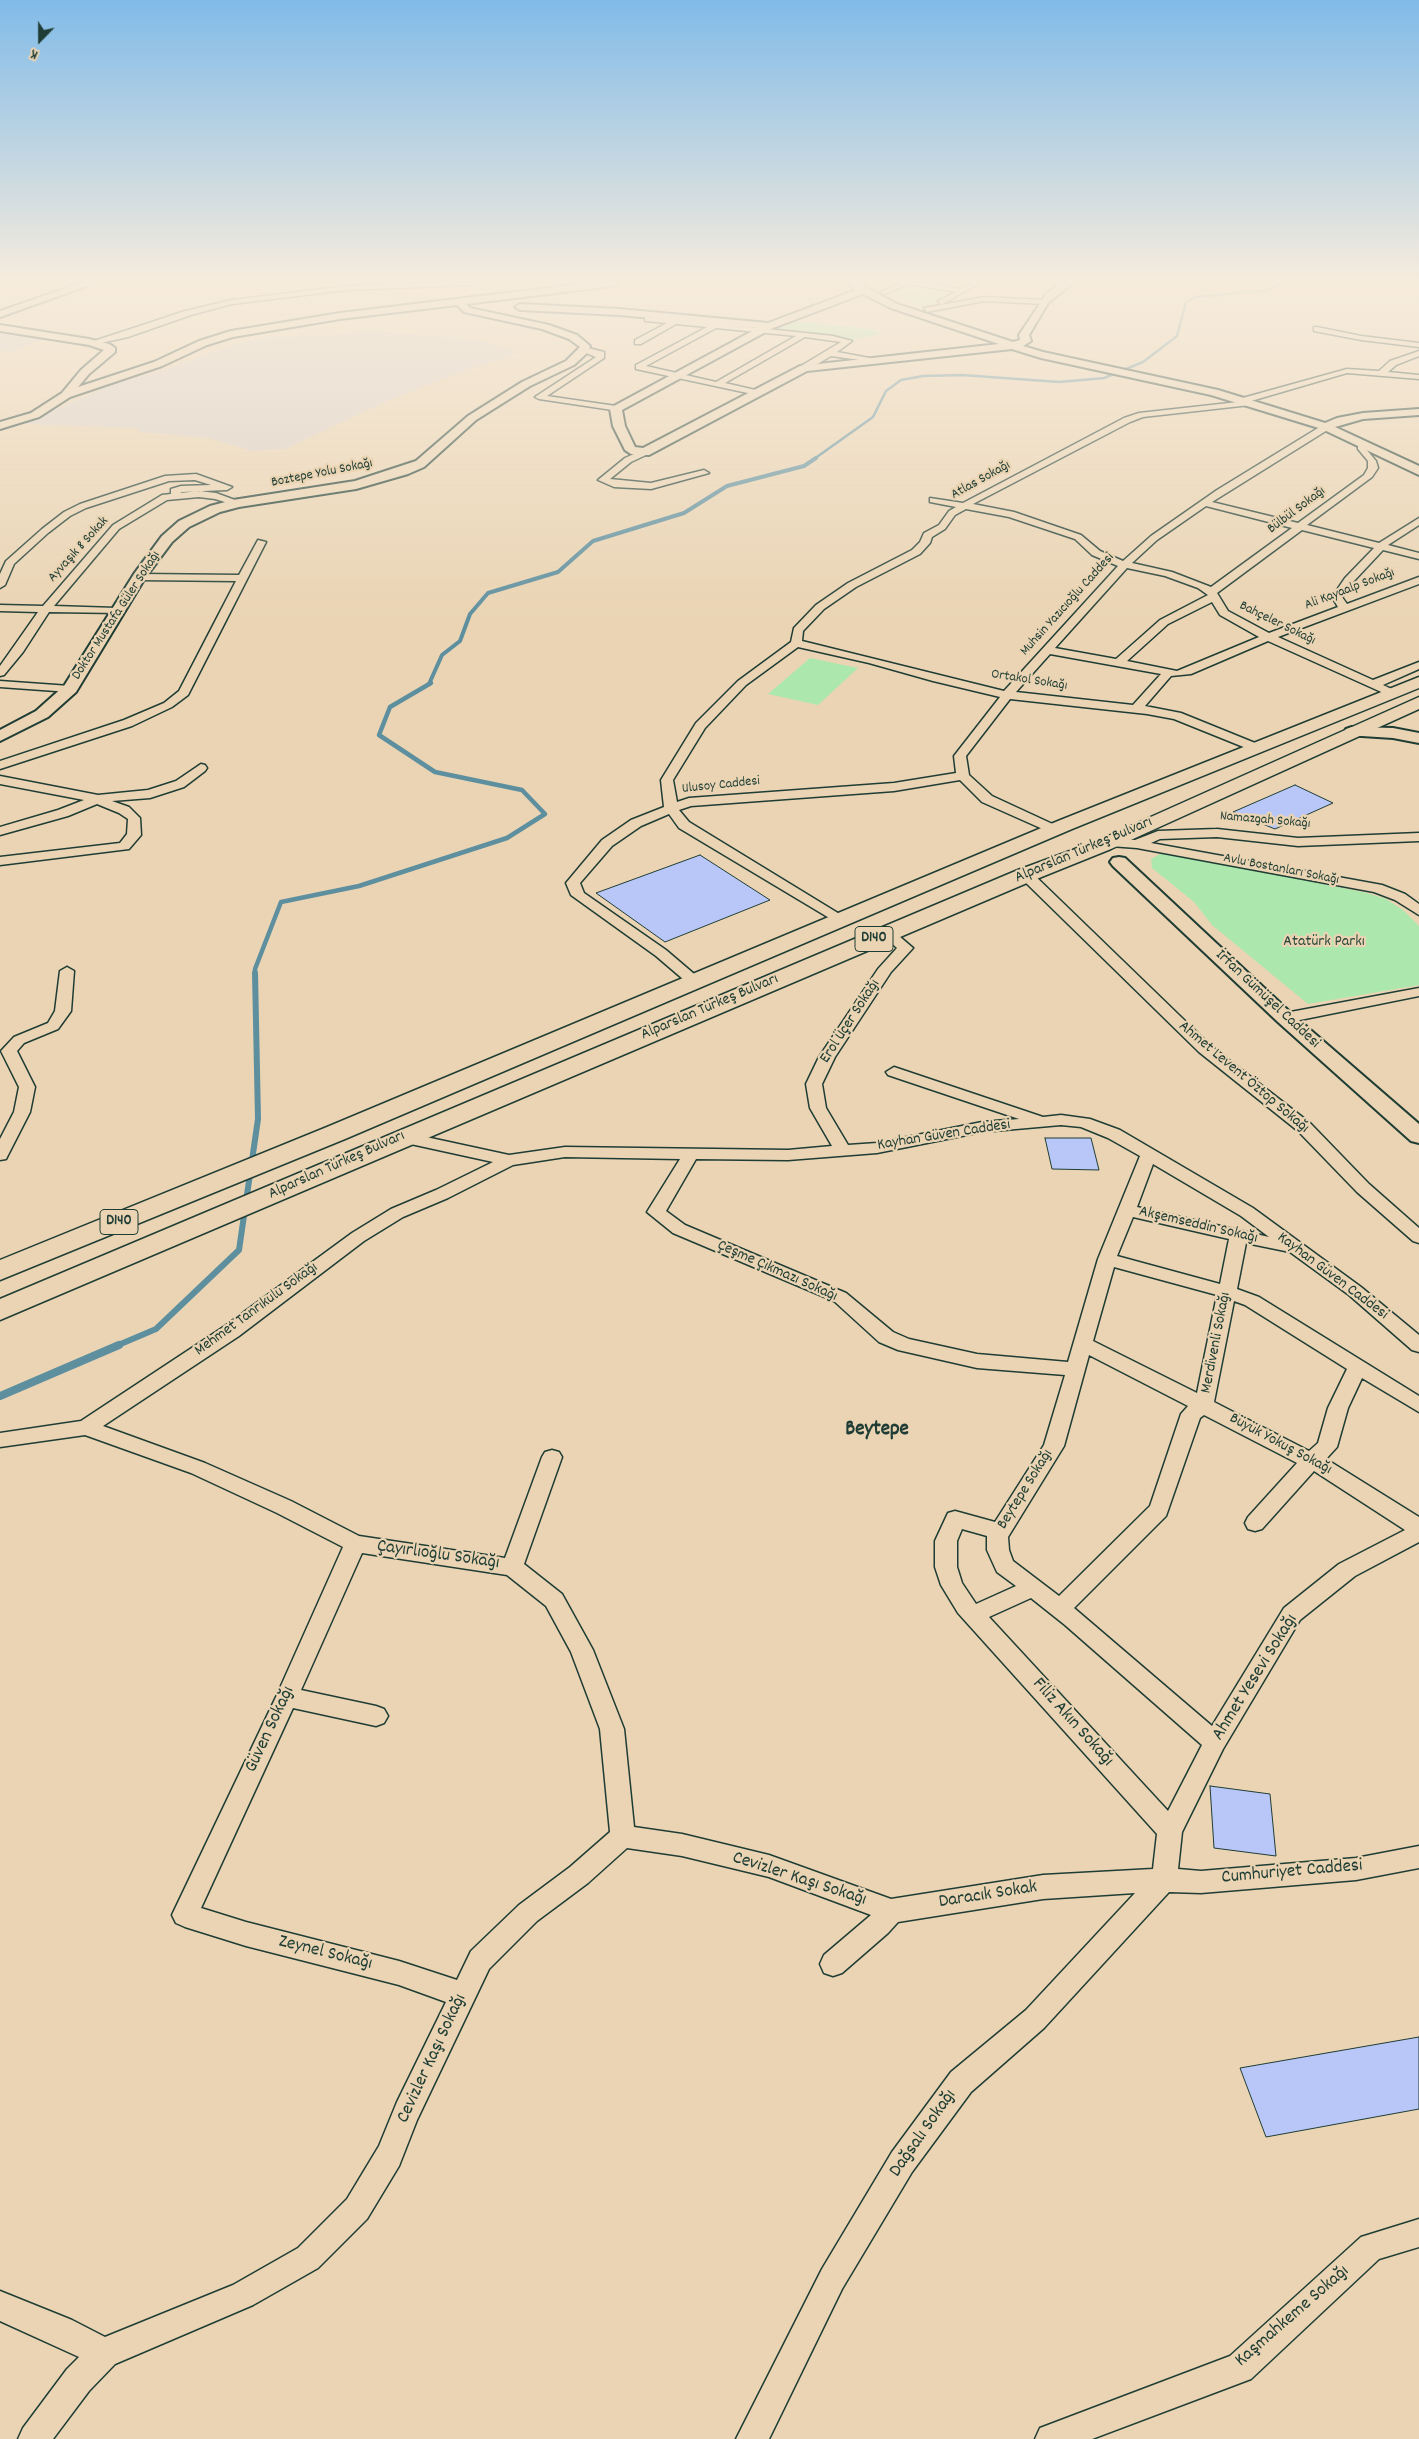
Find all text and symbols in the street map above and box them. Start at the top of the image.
north arrow [15,15,65,65]
text: K [28,43,41,64]
street label: Boztepe Yolu Sokağı [270,456,374,492]
street label: Atlas Sokağı [948,458,1014,504]
street label: Bülbül Sokağı [1265,484,1329,538]
street label: Ayvaşık 8 Sokak [45,514,113,586]
street label: Doktor Mustafa Güler Sokağı [69,549,165,683]
street label: Muhsin Yazıcıoğlu Caddesi [1017,550,1119,660]
street label: Ali Kayaalp Sokağı [1303,565,1397,615]
street label: Bahçeler Sokağı [1236,598,1318,650]
street label: Ortakol Sokağı [990,667,1068,695]
street label: Ulusoy Caddesi [681,774,761,798]
street label: Namazgah Sokağı [1219,809,1311,833]
street label: Alparslan Türkeş Bulvarı [1012,813,1156,889]
street label: Avlu Bostanları Sokağı [1222,851,1340,889]
road number: D140 [855,926,893,952]
park label: Atatürk Parkı [1283,933,1365,953]
street label: İrfan Gümüşel Caddesi [1211,947,1323,1053]
street label: Alparslan Türkeş Bulvarı [638,970,782,1046]
street label: Erol Üçer Sokağı [817,976,885,1068]
street label: Ahmet Levent Öztop Sokağı [1174,1018,1312,1138]
street label: Kayhan Güven Caddesi [876,1116,1012,1156]
street label: Alparslan Türkeş Bulvarı [266,1127,408,1205]
street label: Akşemseddin Sokağı [1137,1203,1259,1249]
road number: D140 [100,1210,138,1234]
street label: Kayhan Güven Caddesi [1273,1229,1391,1325]
street label: Çeşme Çıkmazı Sokağı [714,1237,840,1307]
street label: Mehmet Tanrıkulu Sokağı [192,1259,322,1361]
street label: Merdivenli Sokağı [1198,1291,1236,1395]
street label: Büyük Yokuş Sokağı [1225,1410,1335,1480]
district label: Beytepe [845,1418,909,1444]
street label: Beytepe Sokağı [994,1447,1058,1533]
street label: Çayırlıoğlu Sokağı [375,1536,501,1576]
street label: Ahmet Yesevi Sokağı [1208,1611,1304,1745]
street label: Filiz Akın Sokağı [1026,1674,1118,1772]
street label: Güven Sokağı [241,1683,301,1777]
street label: Cevizler Kaşı Sokağı [729,1848,869,1912]
street label: Cumhuriyet Caddesi [1221,1855,1363,1891]
street label: Daracık Sokak [937,1877,1039,1915]
street label: Zeynel Sokağı [276,1931,374,1977]
street label: Cevizler Kaşı Sokağı [393,1991,473,2127]
street label: Dağsalı Sokağı [886,2086,962,2182]
street label: Kaşmahkeme Sokağı [1231,2261,1355,2373]

